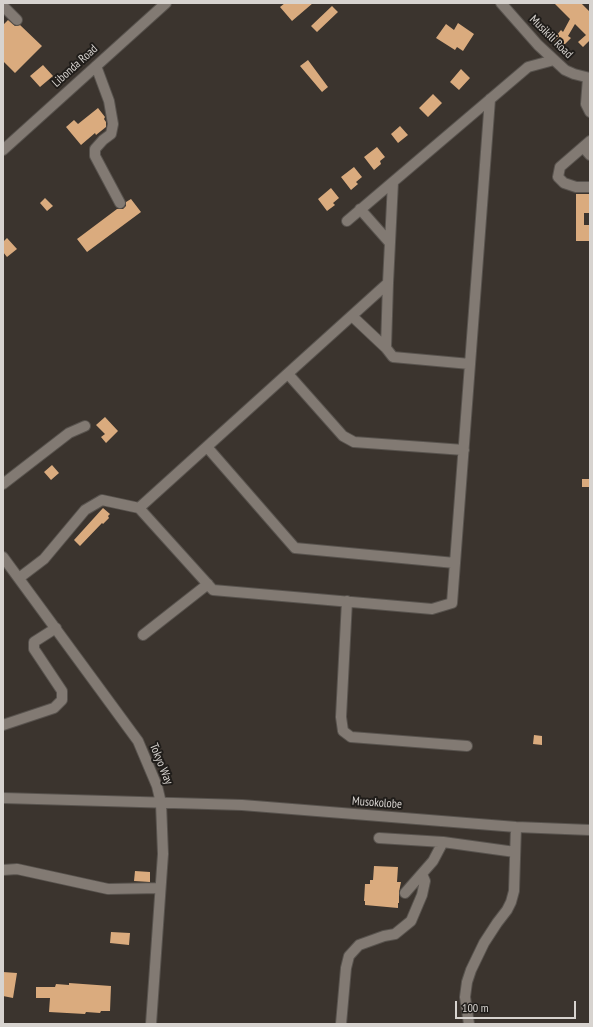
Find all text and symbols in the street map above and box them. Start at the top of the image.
street label: Musikili Road [526,12,576,62]
street label: Libonda Road [49,42,101,90]
street label: Tokyo Way [146,741,176,787]
street label: Musokolobe [352,794,402,812]
scale bar [457,993,578,1019]
text: 100 m [462,1000,489,1015]

